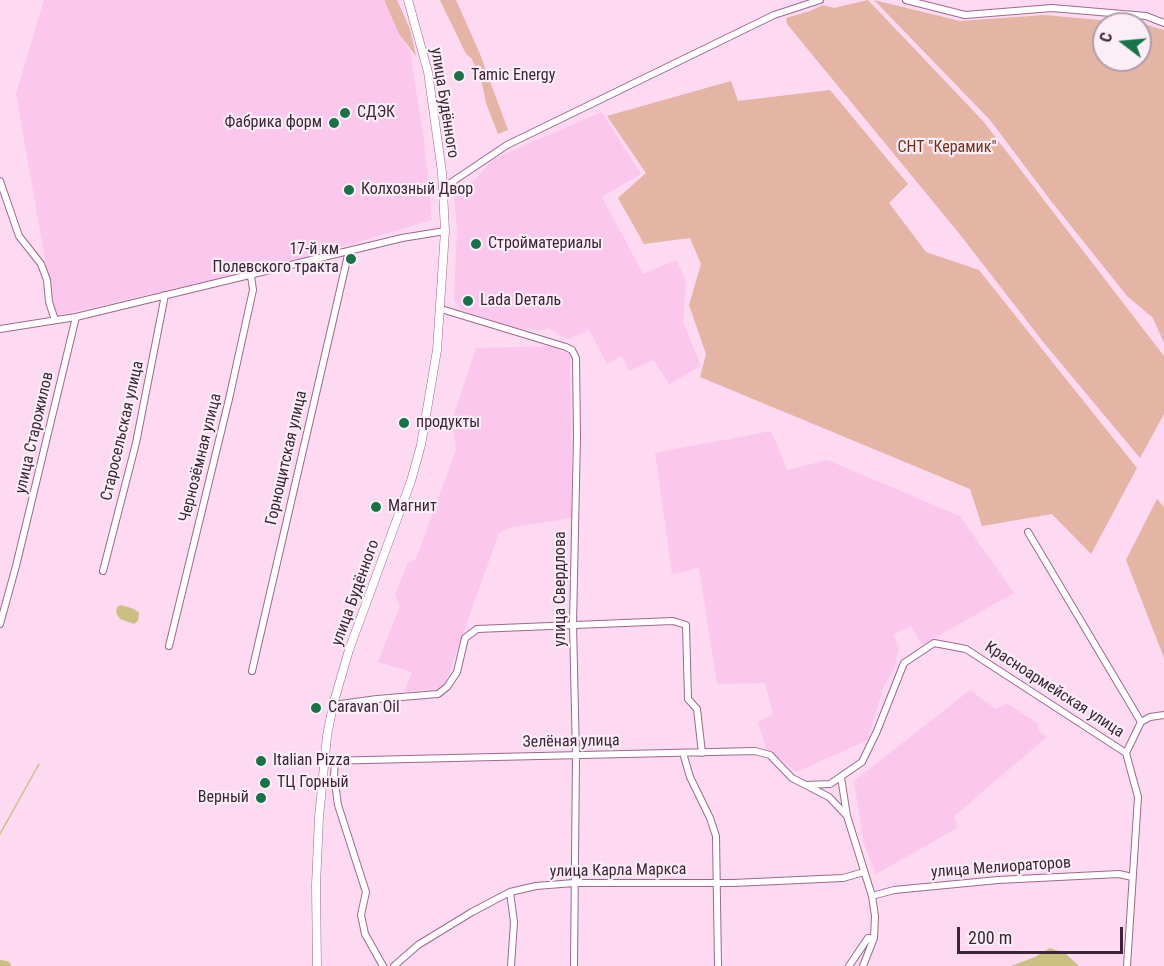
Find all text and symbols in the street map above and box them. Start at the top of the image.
north arrow [1092,12,1152,72]
text: С [1096,30,1117,44]
street label: улица Будённого [426,46,462,160]
place label: Tamic Еnergy [471,66,555,86]
marker: Tamic Еnergy [452,69,466,83]
place label: СДЭК [357,103,395,123]
marker: СДЭК [338,106,352,120]
place label: Фабрика форм [224,113,322,133]
marker: Фабрика форм [327,116,341,130]
park label: СНТ "Керамик" [897,138,997,158]
place label: Колхозный Двор [361,180,473,200]
marker: Колхозный Двор [342,183,356,197]
place label: Стройматериалы [488,234,602,254]
marker: Стройматериалы [469,237,483,251]
place label: 17-й км Полевского тракта [213,240,339,278]
marker: 17-й км Полевского тракта [344,252,358,266]
place label: Lada Dеталь [480,291,561,311]
marker: Lada Dеталь [461,294,475,308]
street label: Старосельская улица [98,359,148,503]
street label: улица Старожилов [12,370,58,496]
street label: Горнощитская улица [262,389,312,527]
street label: Чернозёмная улица [176,392,226,524]
place label: продукты [416,413,480,433]
marker: продукты [397,416,411,430]
place label: Магнит [388,497,437,517]
marker: Магнит [369,500,383,514]
street label: улица Свердлова [551,531,571,647]
street label: улица Будённого [328,537,384,649]
street label: Красноармейская улица [981,638,1127,742]
place label: Caravan Oil [328,698,400,718]
marker: Caravan Oil [309,701,323,715]
street label: Зелёная улица [522,732,620,752]
place label: Italian Pizza [273,751,350,771]
marker: Italian Pizza [254,754,268,768]
place label: ТЦ Горный [277,773,349,793]
marker: ТЦ Горный [258,776,272,790]
place label: Верный [198,788,249,808]
marker: Верный [254,791,268,805]
street label: улица Мелиораторов [930,854,1072,882]
street label: улица Карла Маркса [550,860,686,882]
scale bar [960,915,1126,953]
text: 200 m [968,927,1012,948]

